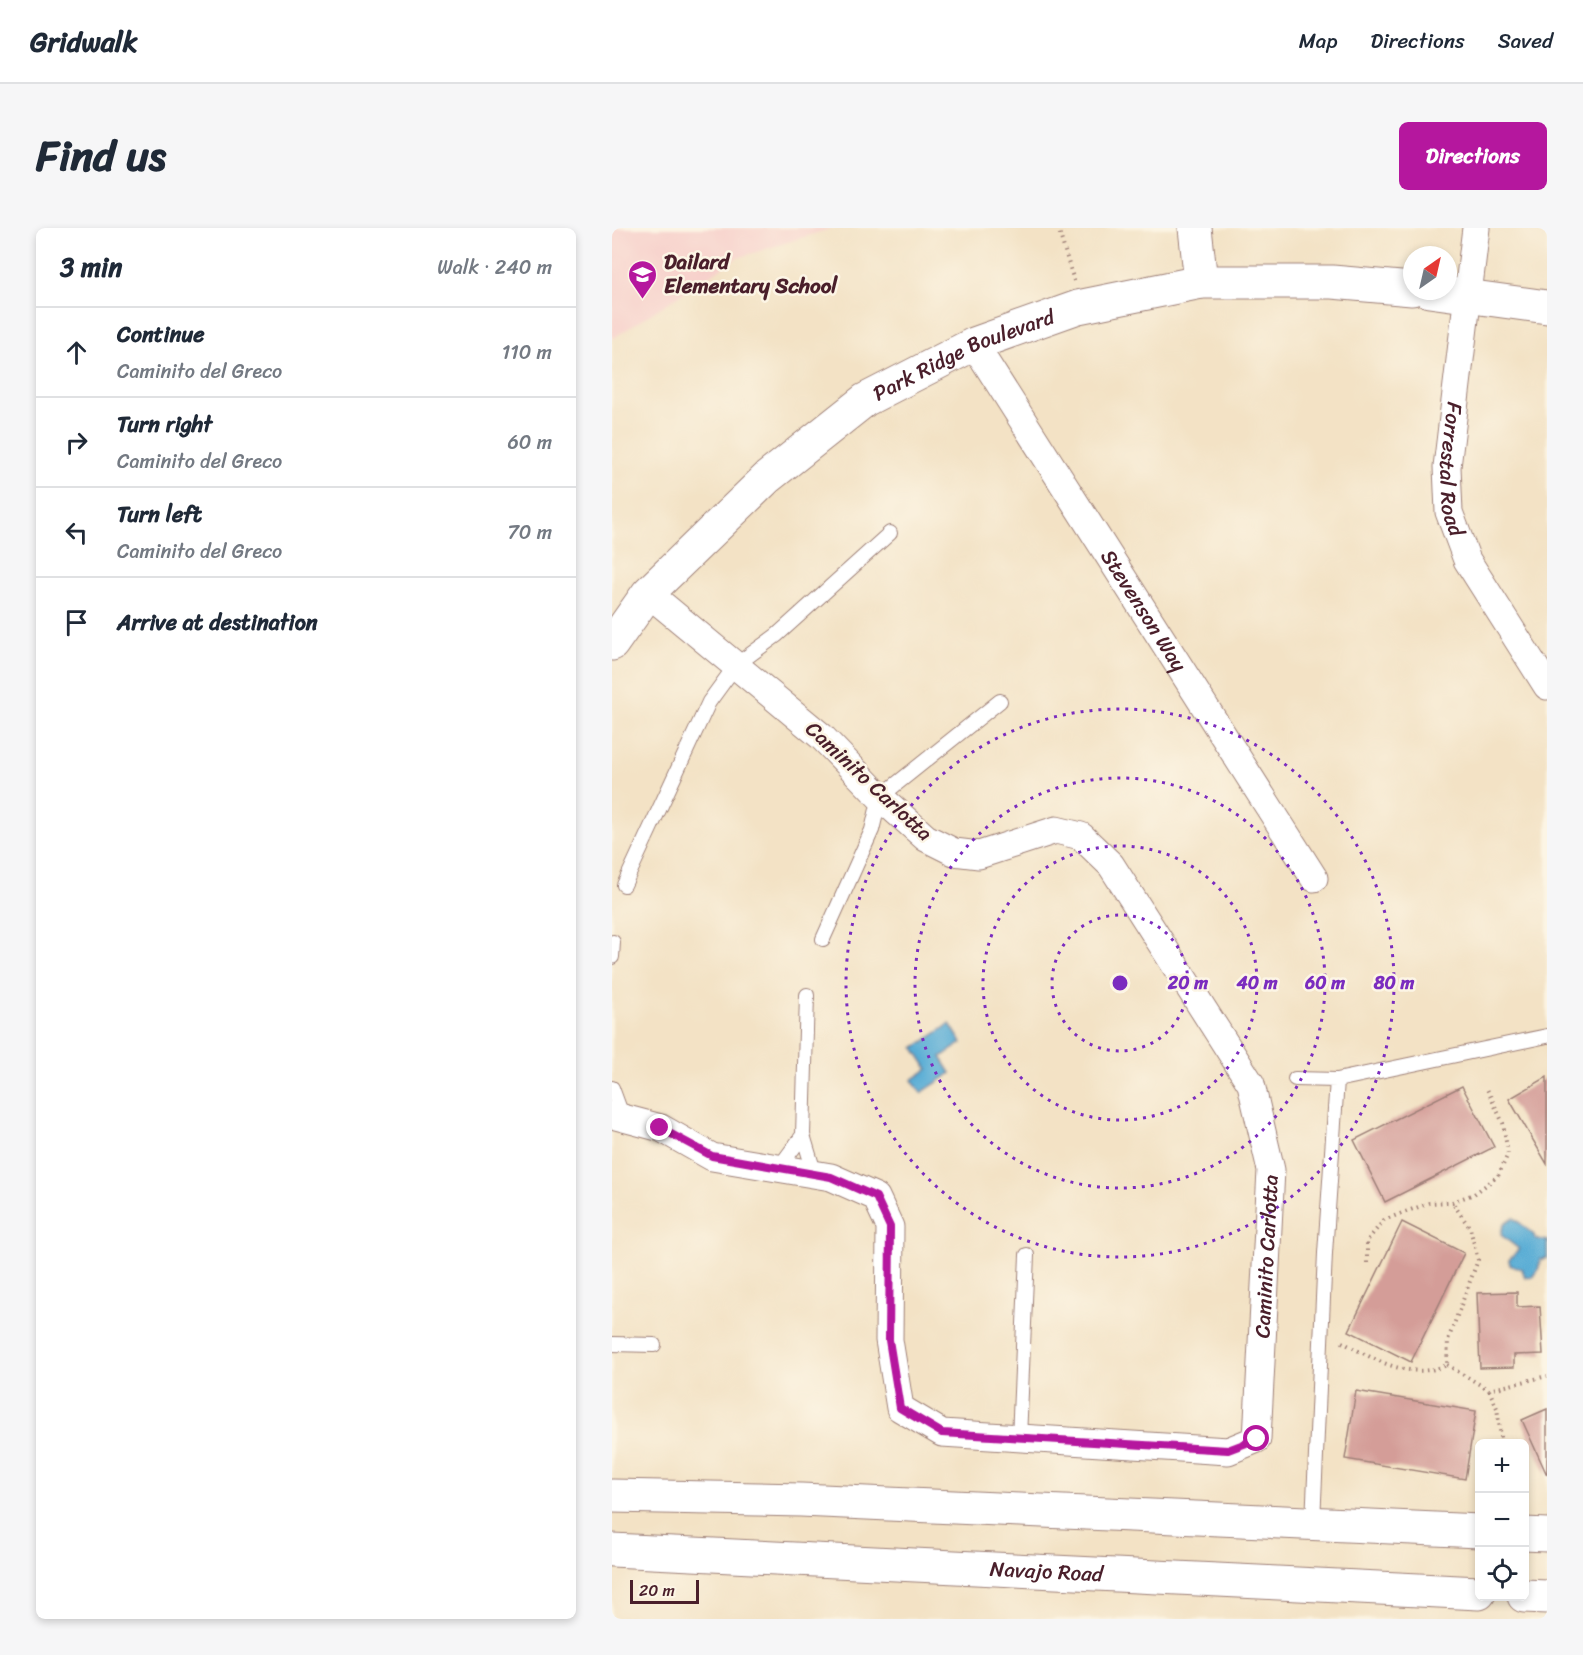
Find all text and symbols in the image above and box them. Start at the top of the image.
text: Gridwalk [30,17,138,66]
text: Map [1299,22,1337,60]
text: Directions [1370,22,1465,60]
text: Saved [1498,22,1553,60]
text: Find us [36,119,166,193]
button: Directions [1399,122,1547,190]
place label: Dailard Elementary School [664,243,838,305]
text: 3 min [60,244,122,290]
north arrow [1403,246,1457,300]
text: Walk · 240 m [437,250,552,285]
school or university icon: Dailard Elementary School [627,258,659,300]
street label: Park Ridge Boulevard [866,297,1062,412]
text: Continue [117,315,205,354]
text: 110 m [502,335,552,370]
icon: ahead [60,336,93,369]
text: Caminito del Greco [117,354,282,389]
street label: Forrestal Road [1428,400,1476,544]
text: Turn right [117,405,212,444]
text: 60 m [507,425,552,460]
icon: right [60,426,93,459]
text: Caminito del Greco [117,444,282,479]
text: Turn left [117,495,202,534]
text: 70 m [507,515,552,550]
icon: left [60,516,93,549]
text: Caminito del Greco [117,534,282,569]
street label: Stevenson Way [1090,541,1197,680]
text: Arrive at destination [117,603,318,642]
icon: arrive [60,606,93,639]
street label: Caminito Carlotta [796,711,942,851]
text: 20 m [1167,967,1208,999]
text: 40 m [1235,967,1278,999]
text: 60 m [1304,967,1345,999]
text: 80 m [1373,967,1415,999]
centre of rings [1110,973,1130,993]
route end [646,1114,672,1140]
street label: Caminito Carlotta [1243,1173,1290,1339]
route start [1243,1425,1269,1451]
map controls [1475,1439,1529,1601]
button: + [1475,1439,1529,1493]
button: − [1475,1493,1529,1547]
button: locate [1475,1547,1529,1601]
street label: Navajo Road [989,1550,1106,1593]
text: 20 m [639,1576,675,1605]
scale bar [630,1577,699,1604]

